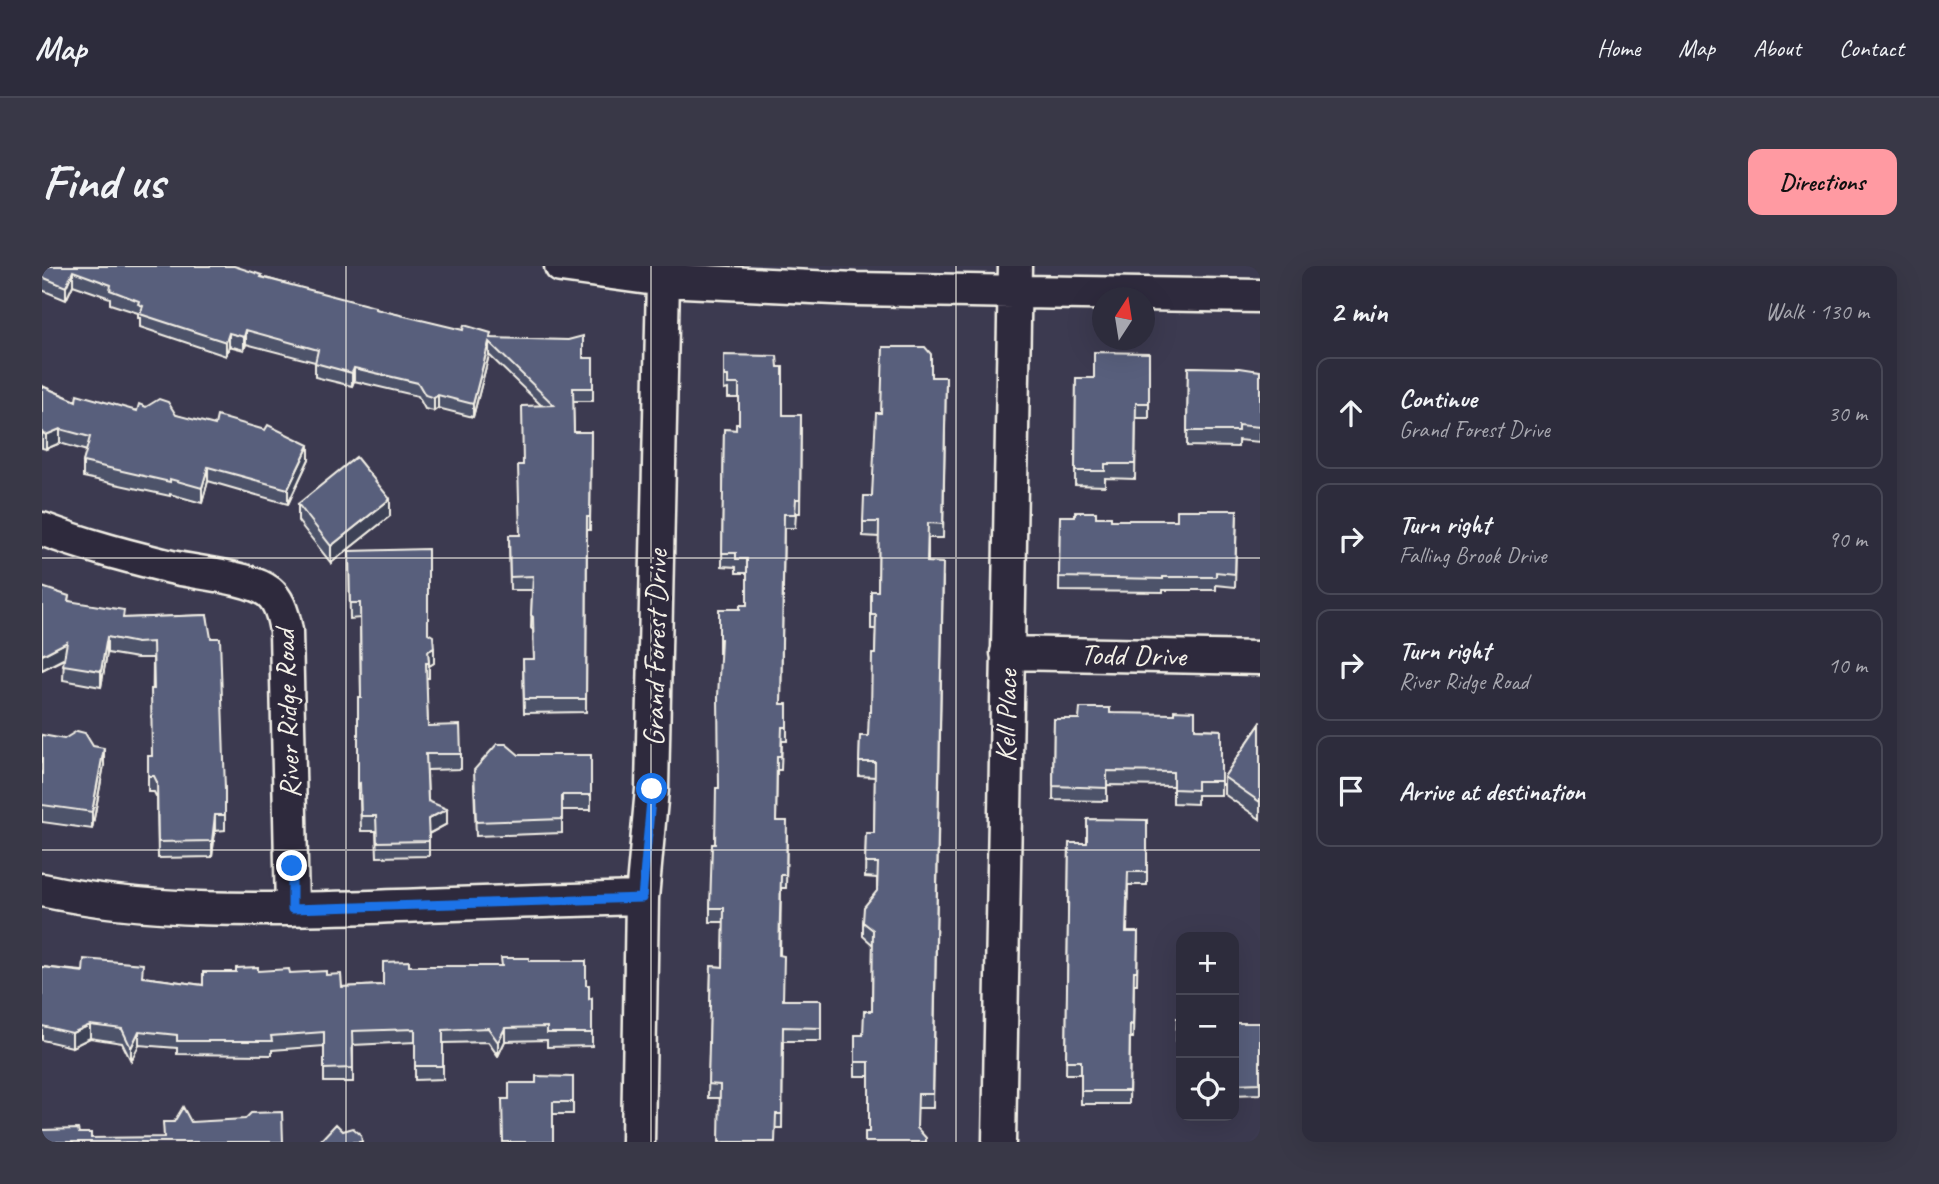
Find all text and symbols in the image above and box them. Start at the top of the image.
text: Map [35,27,86,69]
text: Home [1597,33,1640,63]
text: Map [1678,33,1715,63]
text: About [1753,33,1801,63]
text: Contact [1839,33,1904,63]
button: Directions [1748,149,1897,215]
text: Find us [42,151,164,213]
north arrow [1092,287,1155,350]
text: 2 min [1330,293,1387,331]
text: Walk · 130 m [1765,297,1869,326]
text: Continue [1399,382,1477,415]
icon: ahead [1332,394,1370,432]
text: 30 m [1828,399,1867,428]
text: Grand Forest Drive [1399,415,1550,444]
text: Turn right [1399,508,1490,541]
icon: right [1332,520,1370,558]
text: 90 m [1828,525,1867,554]
text: Falling Brook Drive [1399,541,1546,570]
street label: Grand Forest Drive [634,547,676,747]
street label: River Ridge Road [265,625,309,799]
text: Turn right [1399,634,1490,667]
street label: Todd Drive [1080,635,1189,675]
icon: right [1332,646,1370,684]
text: 10 m [1828,651,1867,680]
street label: Kell Place [986,667,1026,763]
text: River Ridge Road [1399,667,1529,696]
icon: arrive [1332,772,1370,810]
route start [636,773,667,804]
text: Arrive at destination [1399,775,1585,808]
route end [276,850,307,881]
map controls [1176,932,1239,1121]
button: + [1176,932,1239,995]
button: − [1176,995,1239,1058]
button: locate [1176,1058,1239,1121]

